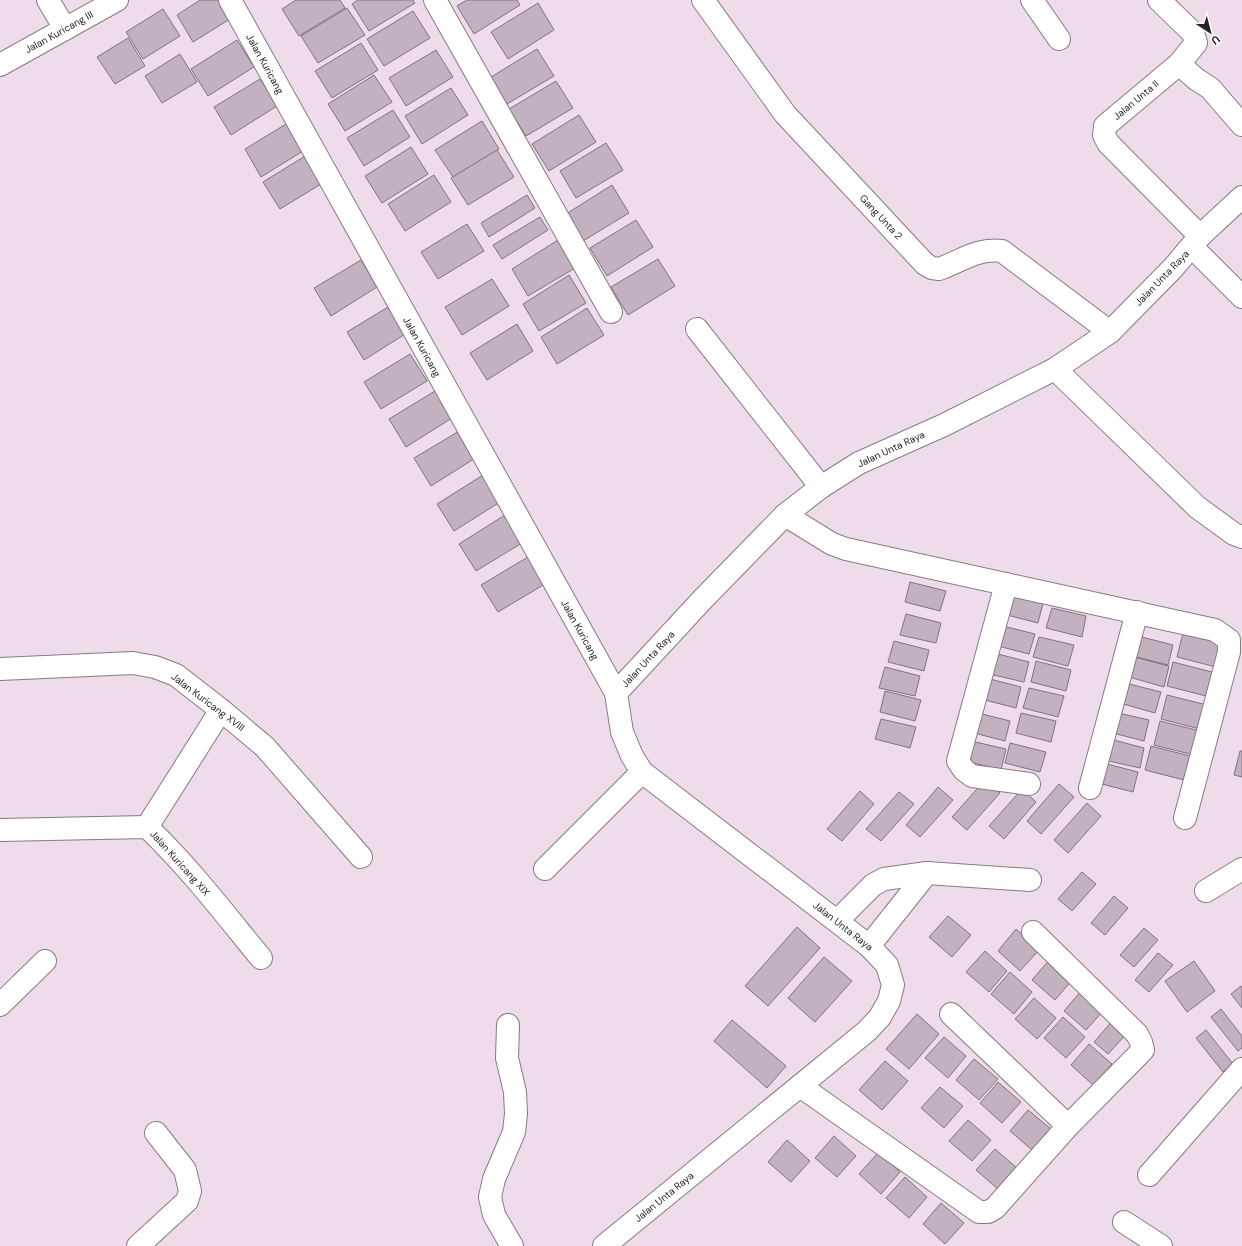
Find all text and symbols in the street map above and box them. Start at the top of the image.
street label: Jalan Kuricang III [23,8,95,56]
north arrow [1190,12,1230,52]
street label: Jalan Kuricang [243,32,287,97]
text: U [1209,32,1223,48]
street label: Jalan Unta II [1111,77,1161,123]
street label: Gang Unta 2 [857,192,905,242]
street label: Jalan Unta Raya [1132,247,1192,309]
street label: Jalan Kuricang [400,315,444,380]
street label: Jalan Unta Raya [855,428,927,470]
street label: Jalan Kuricang [558,598,602,663]
street label: Jalan Unta Raya [618,628,678,690]
street label: Jalan Kuricang XVIII [169,670,247,734]
street label: Jalan Kuricang XIX [147,828,213,898]
street label: Jalan Unta Raya [810,899,876,953]
street label: Jalan Unta Raya [632,1169,696,1225]

